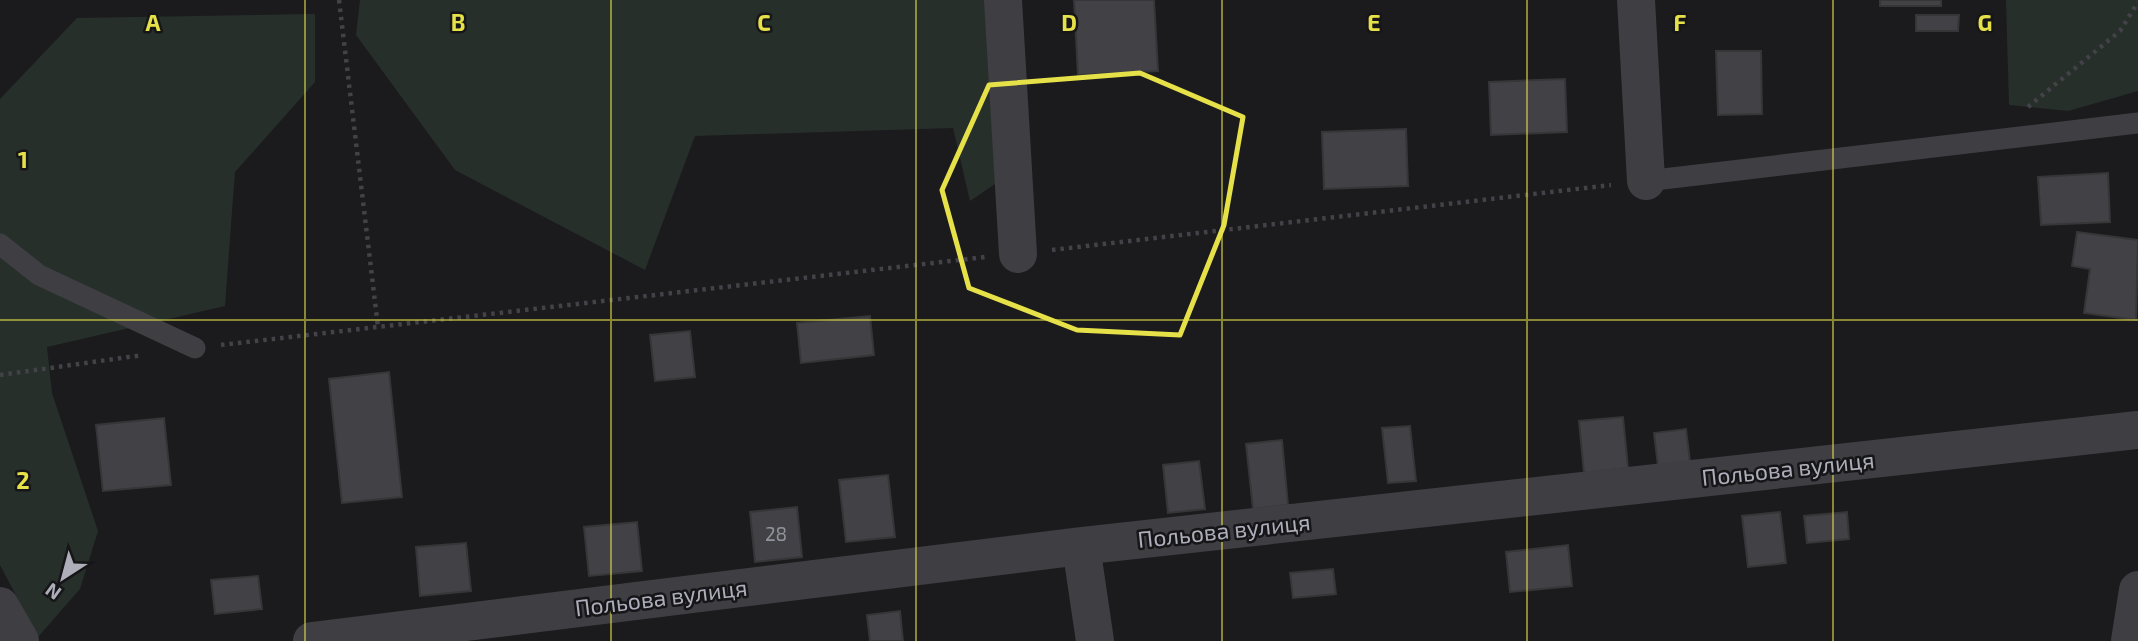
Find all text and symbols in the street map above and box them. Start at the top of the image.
text: A [145,8,161,36]
text: B [451,8,465,36]
text: C [757,8,771,36]
text: D [1061,8,1077,36]
text: E [1367,8,1381,36]
text: F [1674,8,1687,36]
text: G [1978,8,1992,36]
text: 1 [18,145,28,173]
street label: Польова вулиця [1700,445,1876,492]
text: 2 [16,466,30,494]
street label: Польова вулиця [1136,507,1312,554]
house number: 28 [765,522,787,545]
north arrow [28,543,98,613]
street label: Польова вулиця [573,573,749,622]
text: N [40,579,65,605]

